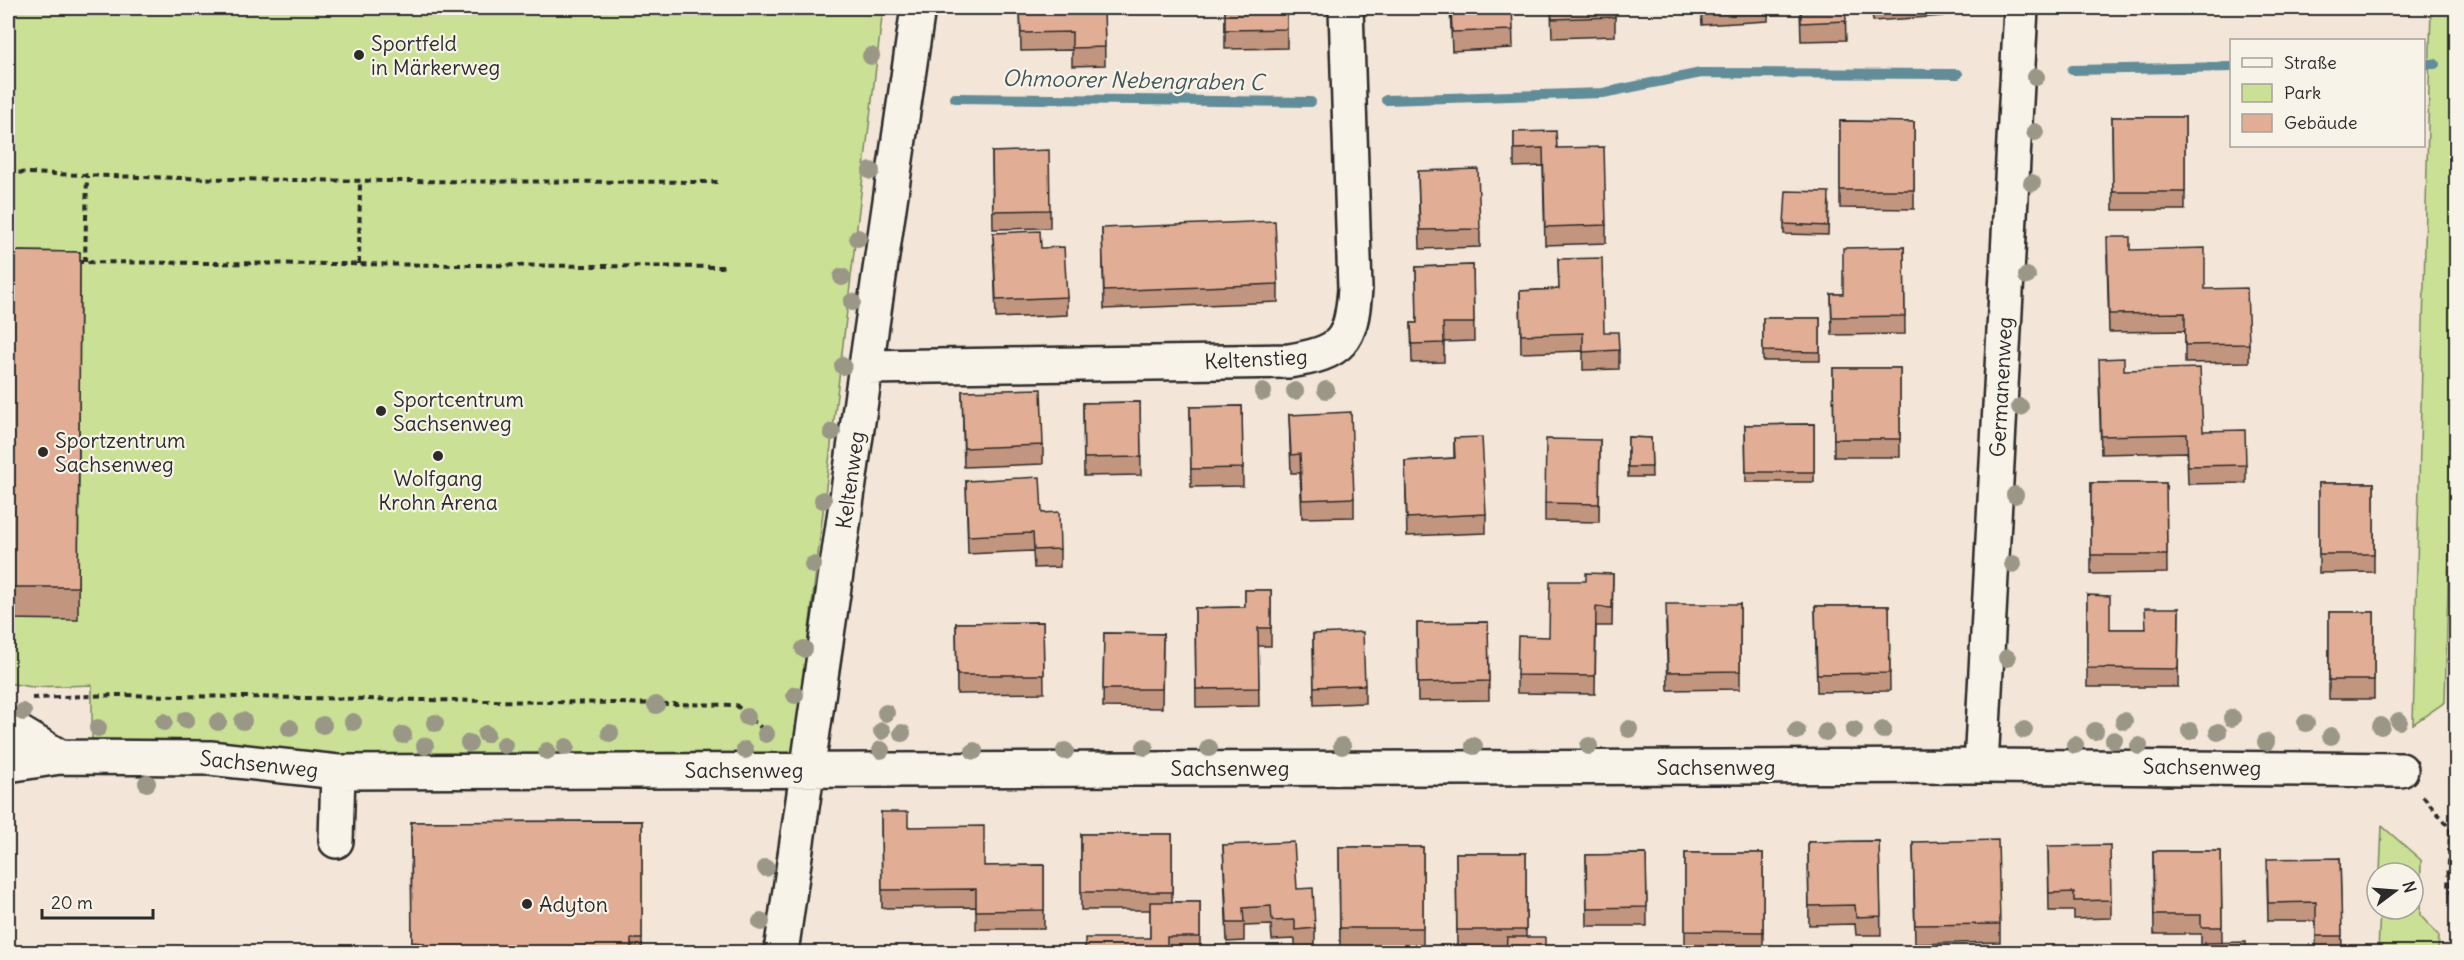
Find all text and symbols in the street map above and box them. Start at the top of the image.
place label: Sportfeld in Märkerweg [371,30,500,81]
legend [2230,39,2425,147]
marker: Sportfeld in Märkerweg [352,48,366,62]
text: Straße [2284,51,2337,74]
water label: Ohmoorer Nebengraben C [1002,64,1268,96]
text: Park [2284,81,2321,104]
text: Gebäude [2284,111,2357,134]
street label: Germanenweg [1984,316,2018,458]
street label: Keltenstieg [1204,343,1308,375]
place label: Sportcentrum Sachsenweg [393,386,524,437]
marker: Sportcentrum Sachsenweg [374,404,388,418]
place label: Sportzentrum Sachsenweg [55,427,185,478]
street label: Keltenweg [830,429,870,531]
marker: Sportzentrum Sachsenweg [36,445,50,459]
marker: Wolfgang Krohn Arena [431,449,445,463]
place label: Wolfgang Krohn Arena [378,465,498,516]
street label: Sachsenweg [199,744,319,784]
street label: Sachsenweg [2142,752,2262,782]
street label: Sachsenweg [1657,754,1775,781]
street label: Sachsenweg [1171,755,1289,782]
street label: Sachsenweg [685,757,803,784]
north arrow [2365,861,2425,921]
text: N [2398,879,2421,895]
scale bar [42,882,153,920]
text: 20 m [51,891,93,914]
place label: Adyton [539,891,608,918]
marker: Adyton [520,897,534,911]

